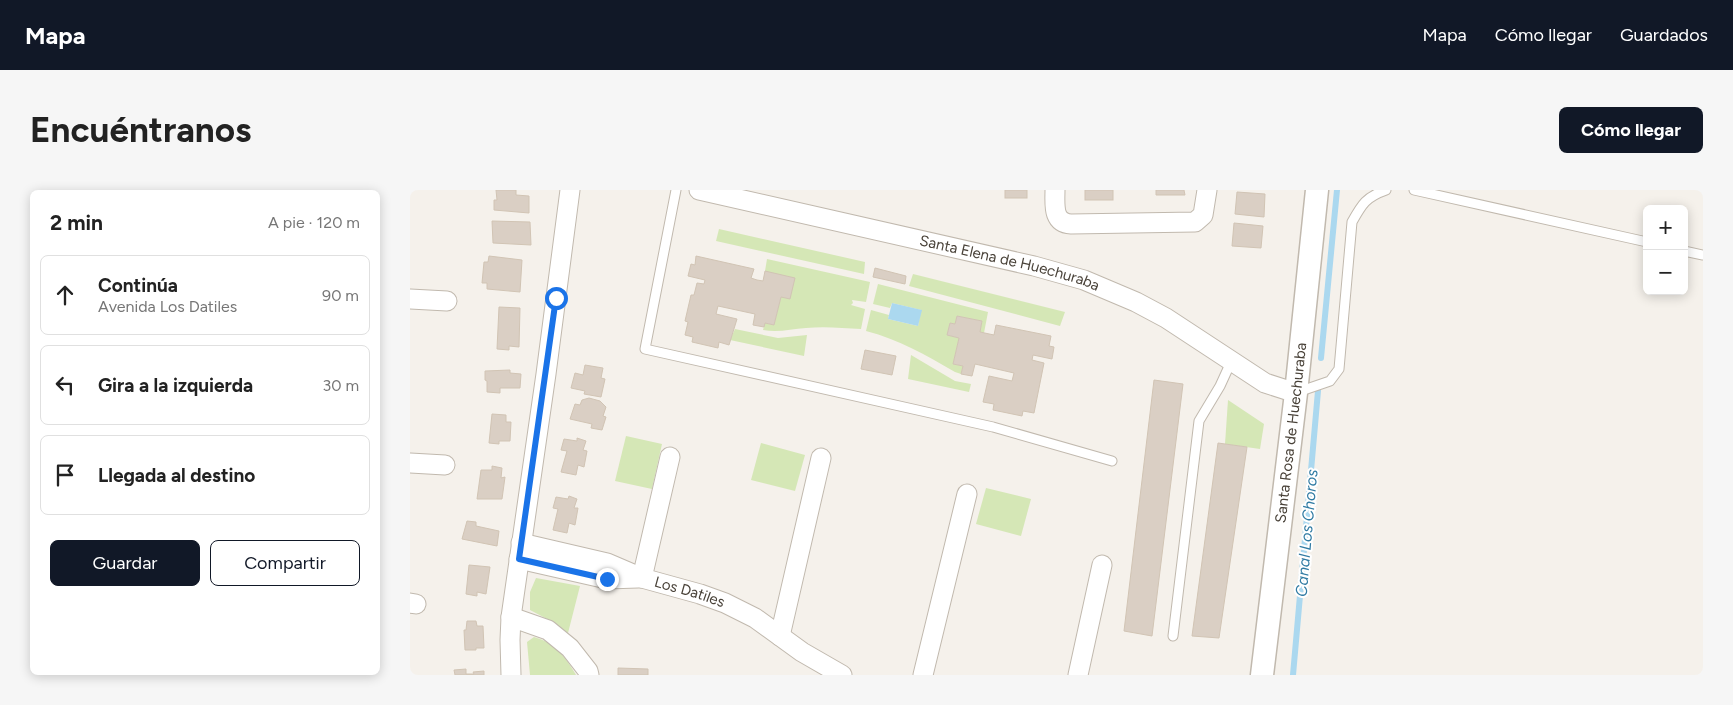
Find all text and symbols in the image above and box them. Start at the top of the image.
text: Mapa [25,21,86,50]
text: Mapa [1422,24,1467,46]
text: Cómo llegar [1495,24,1592,46]
text: Guardados [1620,24,1708,46]
button: Cómo llegar [1559,107,1703,153]
text: Encuéntranos [30,109,251,151]
map controls [1643,205,1688,295]
button: + [1643,205,1688,250]
text: 2 min [50,210,103,235]
text: A pie · 120 m [268,213,360,232]
street label: Santa Elena de Huechuraba [918,231,1102,295]
button: − [1643,250,1688,295]
text: Continúa [98,274,178,297]
icon: ahead [51,281,79,309]
text: 90 m [322,286,359,305]
route start [545,287,568,310]
text: Avenida Los Datiles [98,297,237,316]
street label: Santa Rosa de Huechuraba [1271,342,1310,524]
icon: left [51,371,79,399]
text: Gira a la izquierda [98,374,253,397]
text: 30 m [322,376,359,395]
icon: arrive [51,461,79,489]
text: Llegada al destino [98,464,255,487]
water label: Canal Los Choros [1291,468,1322,598]
button: Guardar [50,540,200,586]
button: Compartir [210,540,360,586]
route end [596,568,619,591]
street label: Los Datiles [652,573,727,611]

